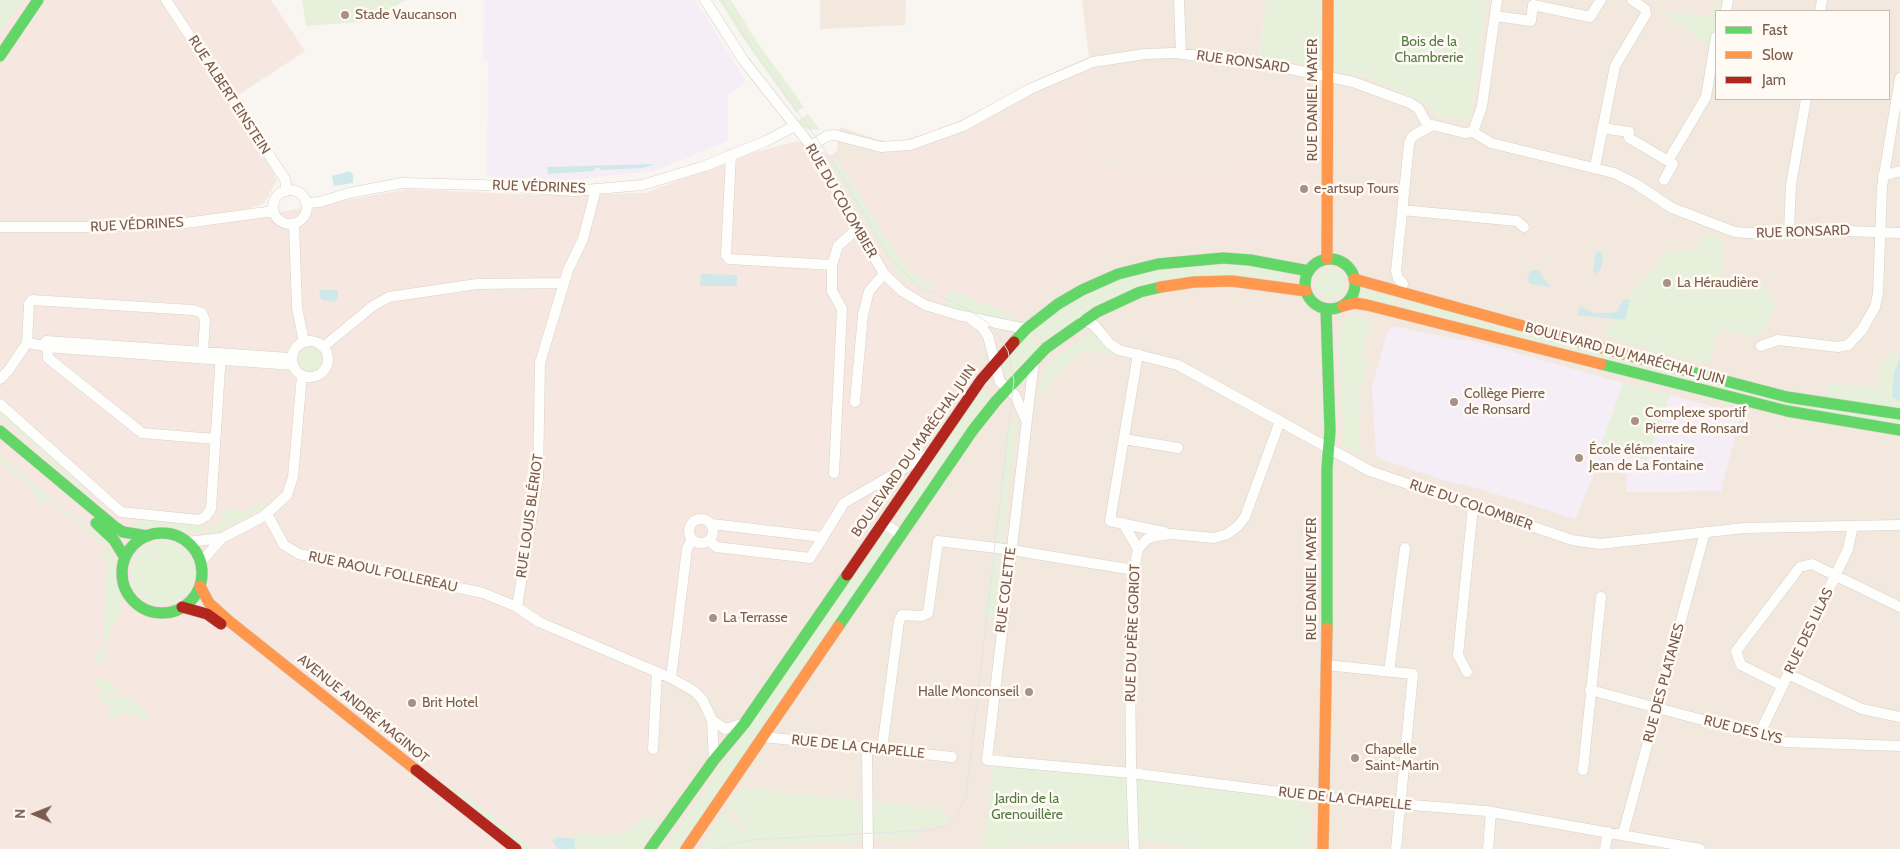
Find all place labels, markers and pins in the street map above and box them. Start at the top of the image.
place label: Stade Vaucanson [355,7,457,23]
marker: Stade Vaucanson [339,9,351,21]
place label: e-artsup Tours [1314,181,1399,197]
marker: e-artsup Tours [1298,183,1310,195]
place label: La Héraudière [1677,275,1758,291]
marker: La Héraudière [1661,277,1673,289]
place label: Collège Pierre de Ronsard [1464,386,1545,418]
marker: Collège Pierre de Ronsard [1448,396,1460,408]
place label: Complexe sportif Pierre de Ronsard [1645,405,1748,438]
marker: Complexe sportif Pierre de Ronsard [1629,415,1641,427]
place label: École élémentaire Jean de La Fontaine [1589,442,1704,474]
marker: École élémentaire Jean de La Fontaine [1573,452,1585,464]
place label: La Terrasse [723,610,788,626]
marker: La Terrasse [707,612,719,624]
place label: Halle Monconseil [918,684,1019,700]
marker: Halle Monconseil [1023,686,1035,698]
place label: Brit Hotel [422,695,478,711]
marker: Brit Hotel [406,697,418,709]
place label: Chapelle Saint-Martin [1365,742,1439,774]
marker: Chapelle Saint-Martin [1349,752,1361,764]

